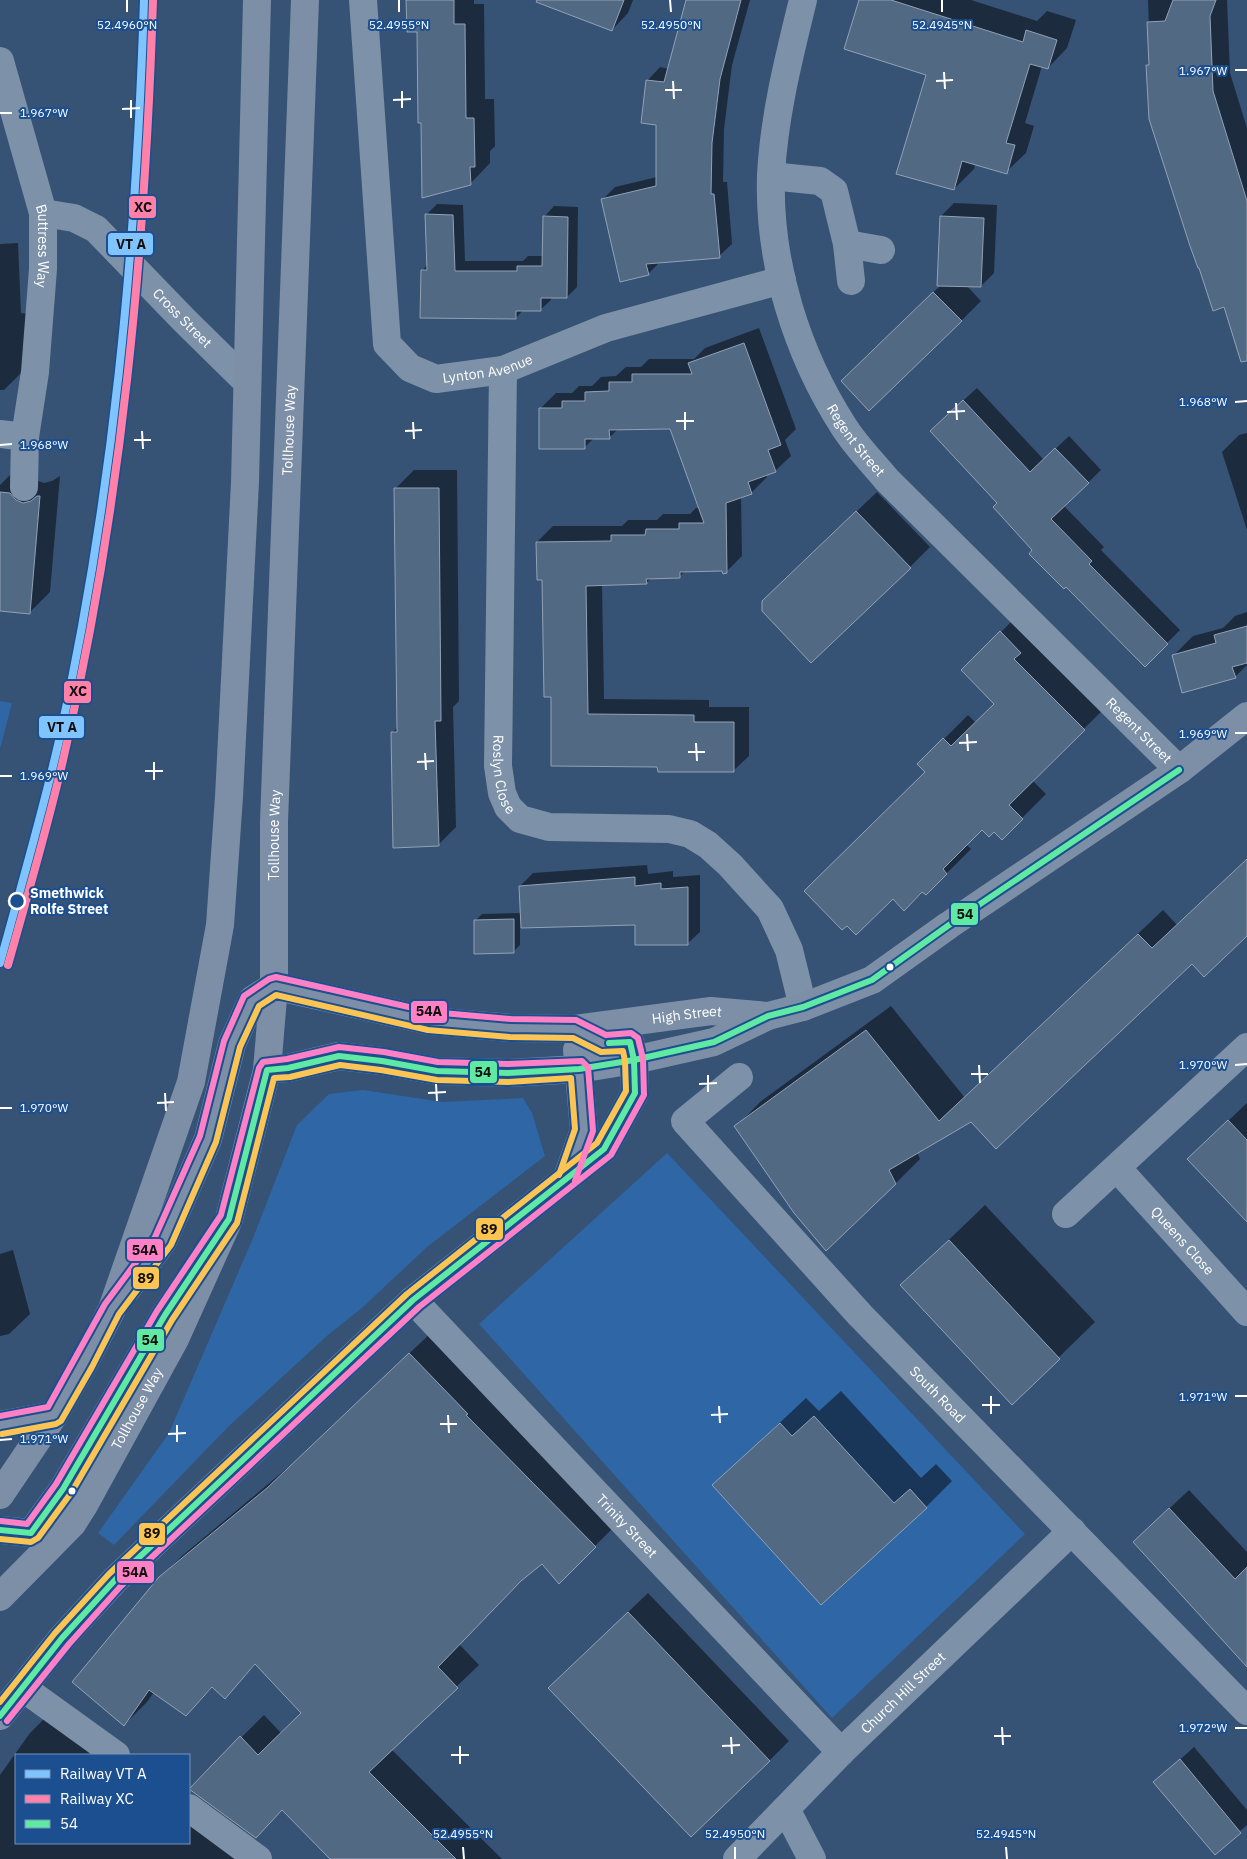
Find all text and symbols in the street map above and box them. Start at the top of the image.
text: 52.4960°N [97,17,157,32]
text: 52.4955°N [369,17,429,32]
text: 52.4950°N [641,17,701,32]
text: 52.4945°N [912,17,972,32]
text: 1.967°W [1179,63,1227,78]
text: 1.967°W [20,105,68,120]
line badge: XC [128,195,157,219]
text: XC [134,198,152,216]
street label: Buttress Way [32,202,52,288]
line badge: VT A [107,232,154,256]
text: VT A [116,235,147,253]
street label: Cross Street [149,284,216,352]
street label: Lynton Avenue [441,350,536,387]
street label: Tollhouse Way [278,385,299,476]
text: 1.968°W [1179,394,1227,409]
street label: Regent Street [823,401,889,480]
text: 1.968°W [20,437,68,452]
line badge: XC [63,680,92,704]
text: XC [69,682,87,700]
street label: Regent Street [1102,694,1176,767]
line badge: VT A [38,715,85,739]
text: VT A [47,718,78,736]
text: 1.969°W [1179,726,1227,741]
street label: Roslyn Close [489,735,519,818]
text: 1.969°W [20,768,68,783]
street label: Tollhouse Way [265,789,284,880]
place label: Smethwick Rolfe Street [30,884,108,918]
marker: Smethwick Rolfe Street [8,892,26,910]
line badge: 54 [950,902,979,926]
text: 54 [957,905,973,923]
unlabelled marker [885,962,895,972]
line badge: 54A [410,1000,448,1024]
text: 54A [416,1002,443,1020]
street label: High Street [651,1002,723,1028]
text: 1.970°W [1179,1057,1227,1072]
line badge: 54 [469,1060,498,1084]
text: 54 [475,1063,491,1081]
text: 1.970°W [20,1100,68,1115]
street label: Queens Close [1147,1203,1218,1279]
line badge: 89 [475,1217,504,1241]
text: 89 [481,1220,497,1238]
line badge: 54A [126,1238,164,1262]
text: 54A [132,1241,159,1259]
line badge: 89 [132,1266,160,1290]
text: 89 [138,1269,154,1287]
line badge: 54 [136,1328,165,1352]
text: 54 [142,1331,158,1349]
street label: South Road [906,1362,969,1427]
street label: Tollhouse Way [107,1364,167,1453]
text: 1.971°W [1179,1389,1227,1404]
text: 1.971°W [20,1431,68,1446]
unlabelled marker [67,1486,77,1496]
street label: Trinity Street [592,1490,661,1562]
line badge: 89 [138,1522,166,1546]
text: 89 [144,1524,160,1542]
line badge: 54A [116,1560,155,1584]
text: 54A [122,1563,149,1581]
street label: Church Hill Street [857,1648,949,1737]
text: 1.972°W [1179,1720,1227,1735]
legend [15,1754,190,1844]
text: Railway VT A [60,1764,147,1783]
text: Railway XC [60,1789,134,1808]
text: 54 [60,1814,78,1833]
text: 52.4955°N [433,1826,493,1841]
text: 52.4950°N [705,1826,765,1841]
text: 52.4945°N [976,1826,1036,1841]

